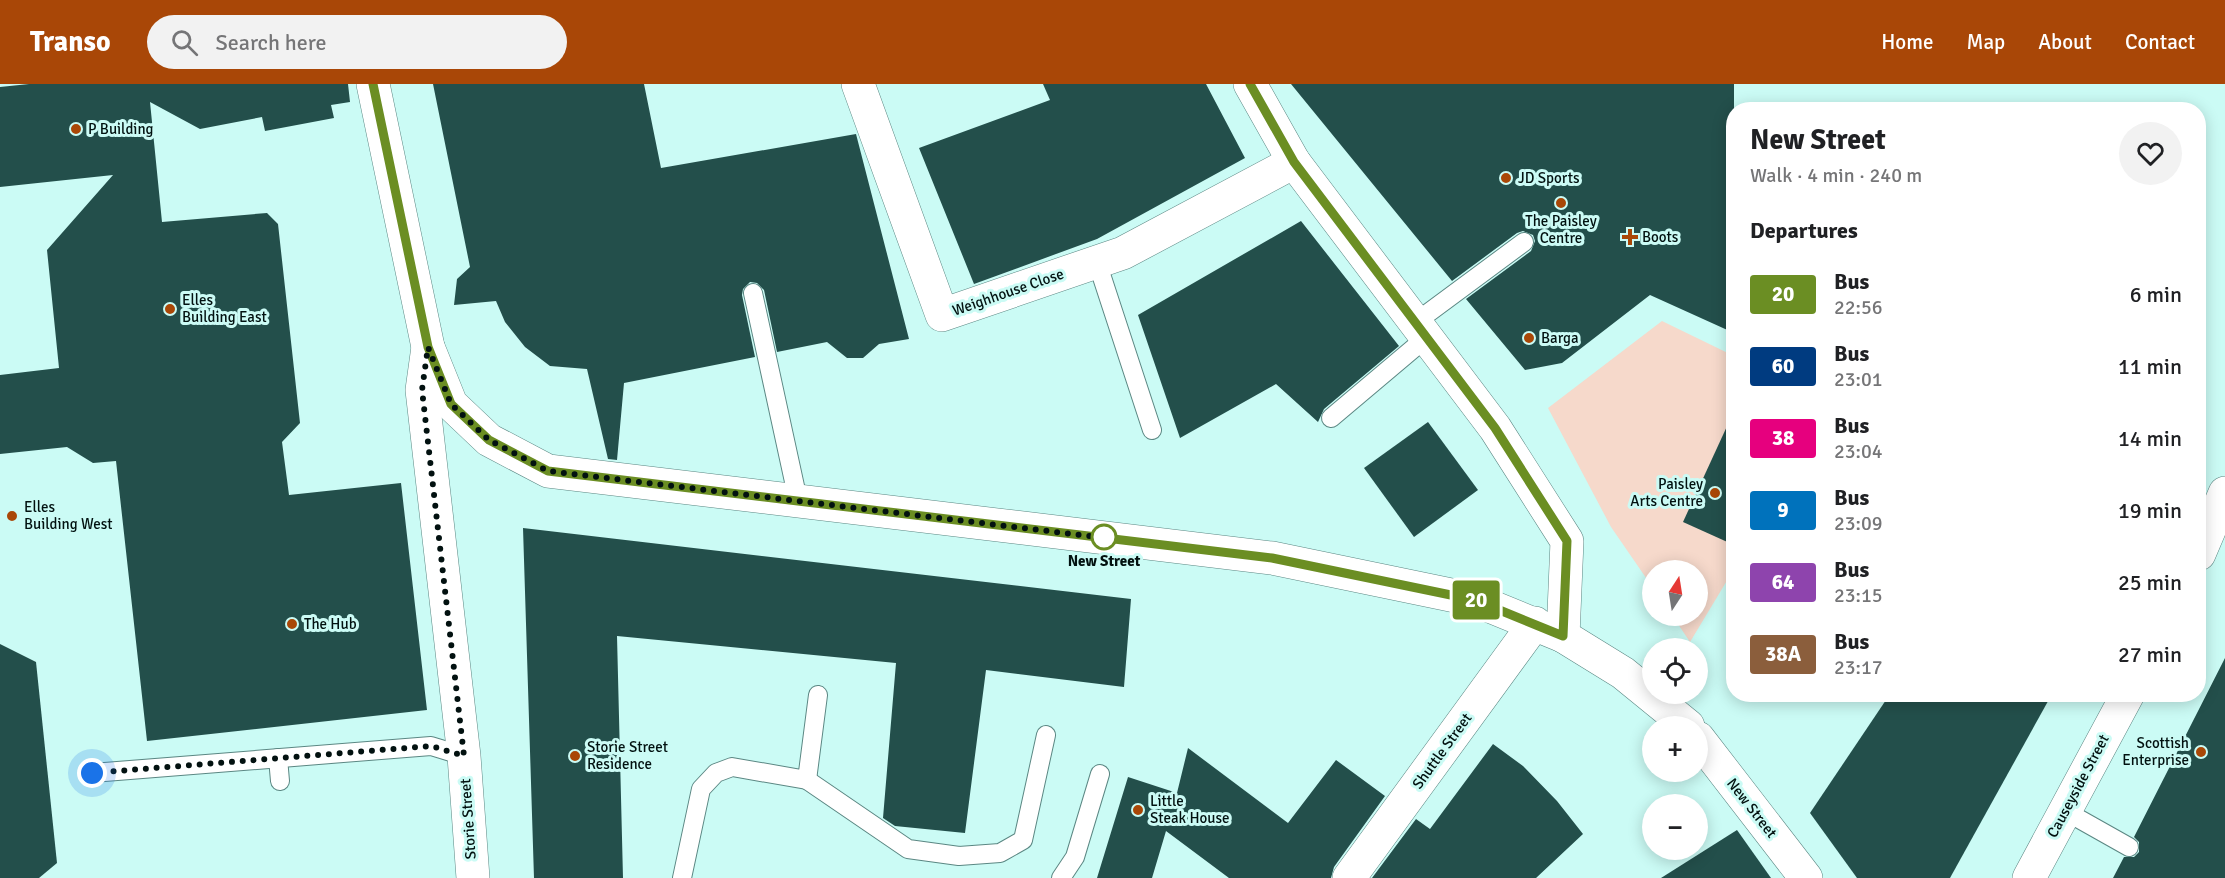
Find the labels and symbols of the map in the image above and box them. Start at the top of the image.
place label: P Building [88,120,154,138]
marker: P Building [69,122,83,136]
place label: JD Sports [1518,169,1580,187]
marker: JD Sports [1499,171,1513,185]
marker: The Paisley Centre [1554,196,1568,210]
place label: The Paisley Centre [1525,212,1597,247]
place label: Boots [1642,228,1679,246]
marker: Boots [1623,230,1637,244]
street label: Weighhouse Close [950,265,1066,319]
place label: Elles Building East [182,291,267,326]
marker: Elles Building East [163,302,177,316]
place label: Barga [1541,329,1579,347]
marker: Barga [1522,331,1536,345]
place label: Paisley Arts Centre [1630,475,1703,510]
marker: Paisley Arts Centre [1708,486,1722,500]
place label: Elles Building West [24,498,112,533]
marker: Elles Building West [5,509,19,523]
marker: New Street [1091,524,1117,550]
place label: New Street [1068,552,1141,570]
north arrow [1642,560,1708,626]
line badge: 20 [1449,580,1503,620]
place label: The Hub [304,615,357,633]
marker: The Hub [285,617,299,631]
street label: Shuttle Street [1408,710,1476,792]
street label: Causeyside Street [2043,731,2113,841]
place label: Scottish Enterprise [2122,734,2189,769]
place label: Storie Street Residence [587,738,668,773]
marker: Scottish Enterprise [2194,745,2208,759]
marker: Storie Street Residence [568,749,582,763]
your location [77,758,107,788]
street label: New Street [1723,775,1781,841]
street label: Storie Street [456,778,480,860]
place label: Little Steak House [1150,792,1230,827]
marker: Little Steak House [1131,803,1145,817]

